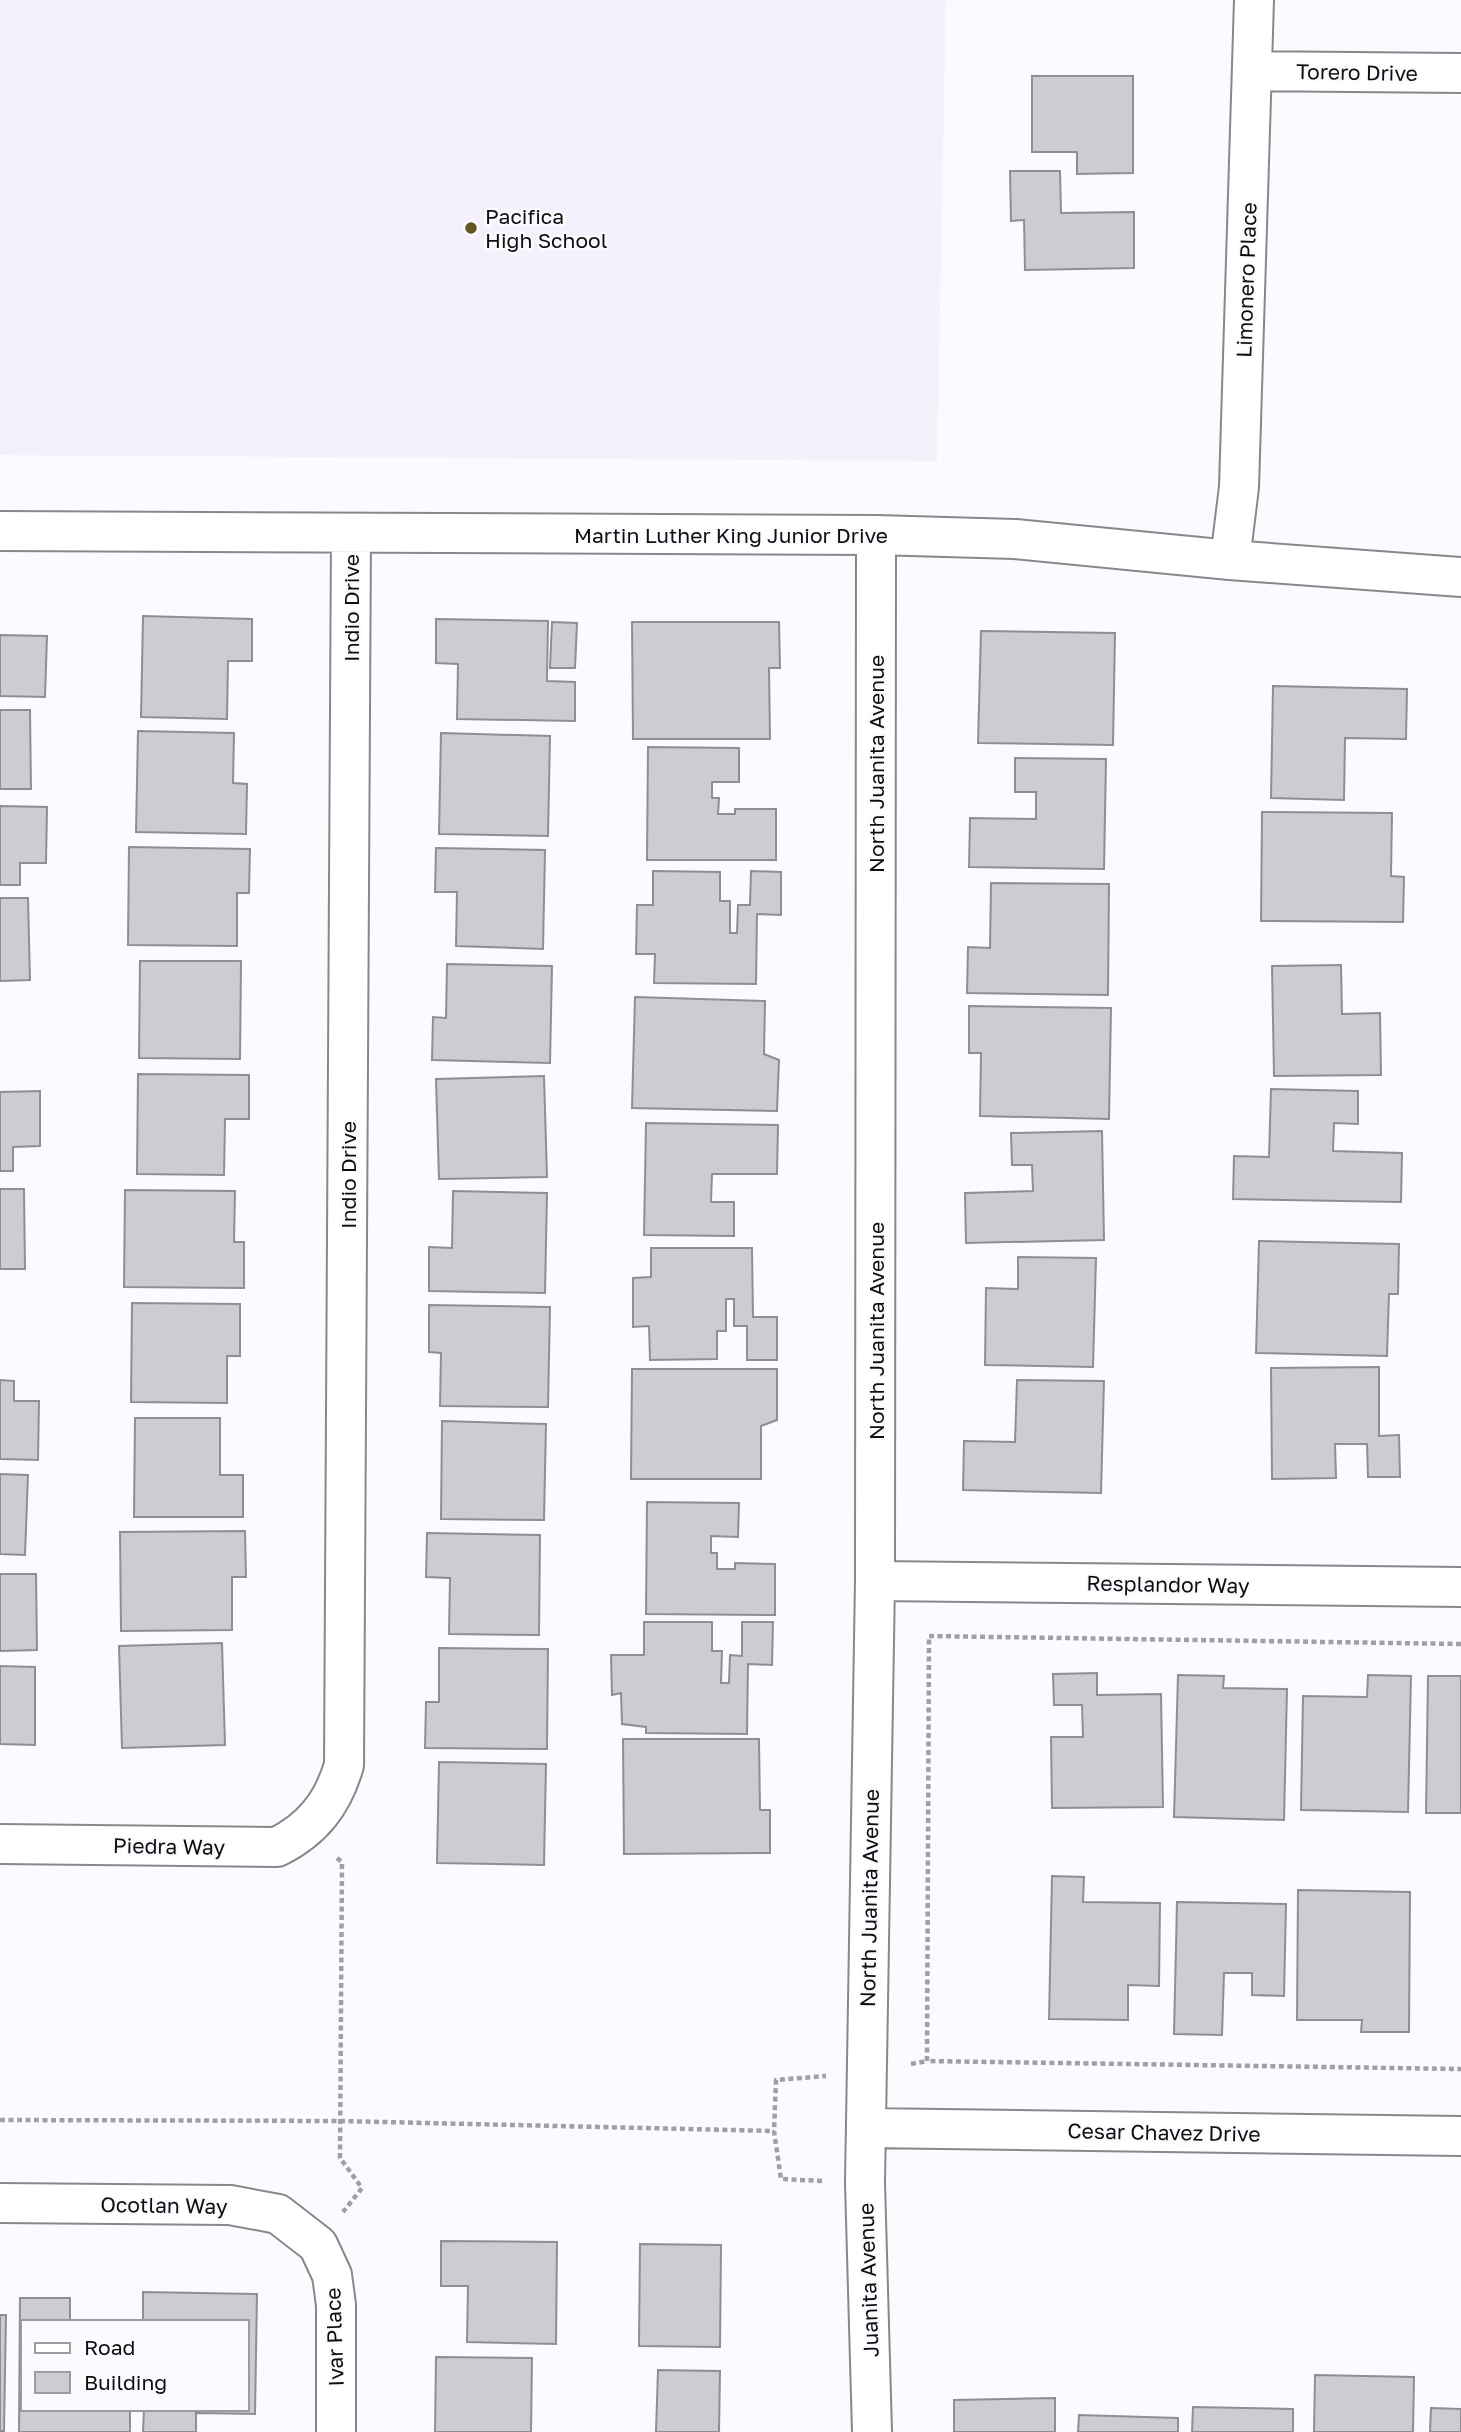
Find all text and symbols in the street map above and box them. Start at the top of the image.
street label: Torero Drive [1296,58,1418,86]
street label: Limonero Place [1230,202,1262,358]
place label: Pacifica High School [485,203,607,253]
marker: Pacifica High School [463,220,479,236]
street label: Martin Luther King Junior Drive [574,522,888,548]
street label: Indio Drive [338,554,364,662]
street label: North Juanita Avenue [863,655,889,873]
street label: Indio Drive [335,1121,361,1229]
street label: North Juanita Avenue [863,1222,889,1440]
street label: Resplandor Way [1086,1570,1250,1598]
street label: North Juanita Avenue [854,1789,884,2007]
street label: Piedra Way [113,1832,226,1860]
street label: Cesar Chavez Drive [1067,2117,1261,2147]
street label: Ocotlan Way [100,2191,228,2219]
street label: Juanita Avenue [852,2202,884,2358]
street label: Ivar Place [319,2287,349,2387]
legend [21,2320,248,2411]
text: Road [84,2334,135,2360]
text: Building [84,2369,167,2395]

